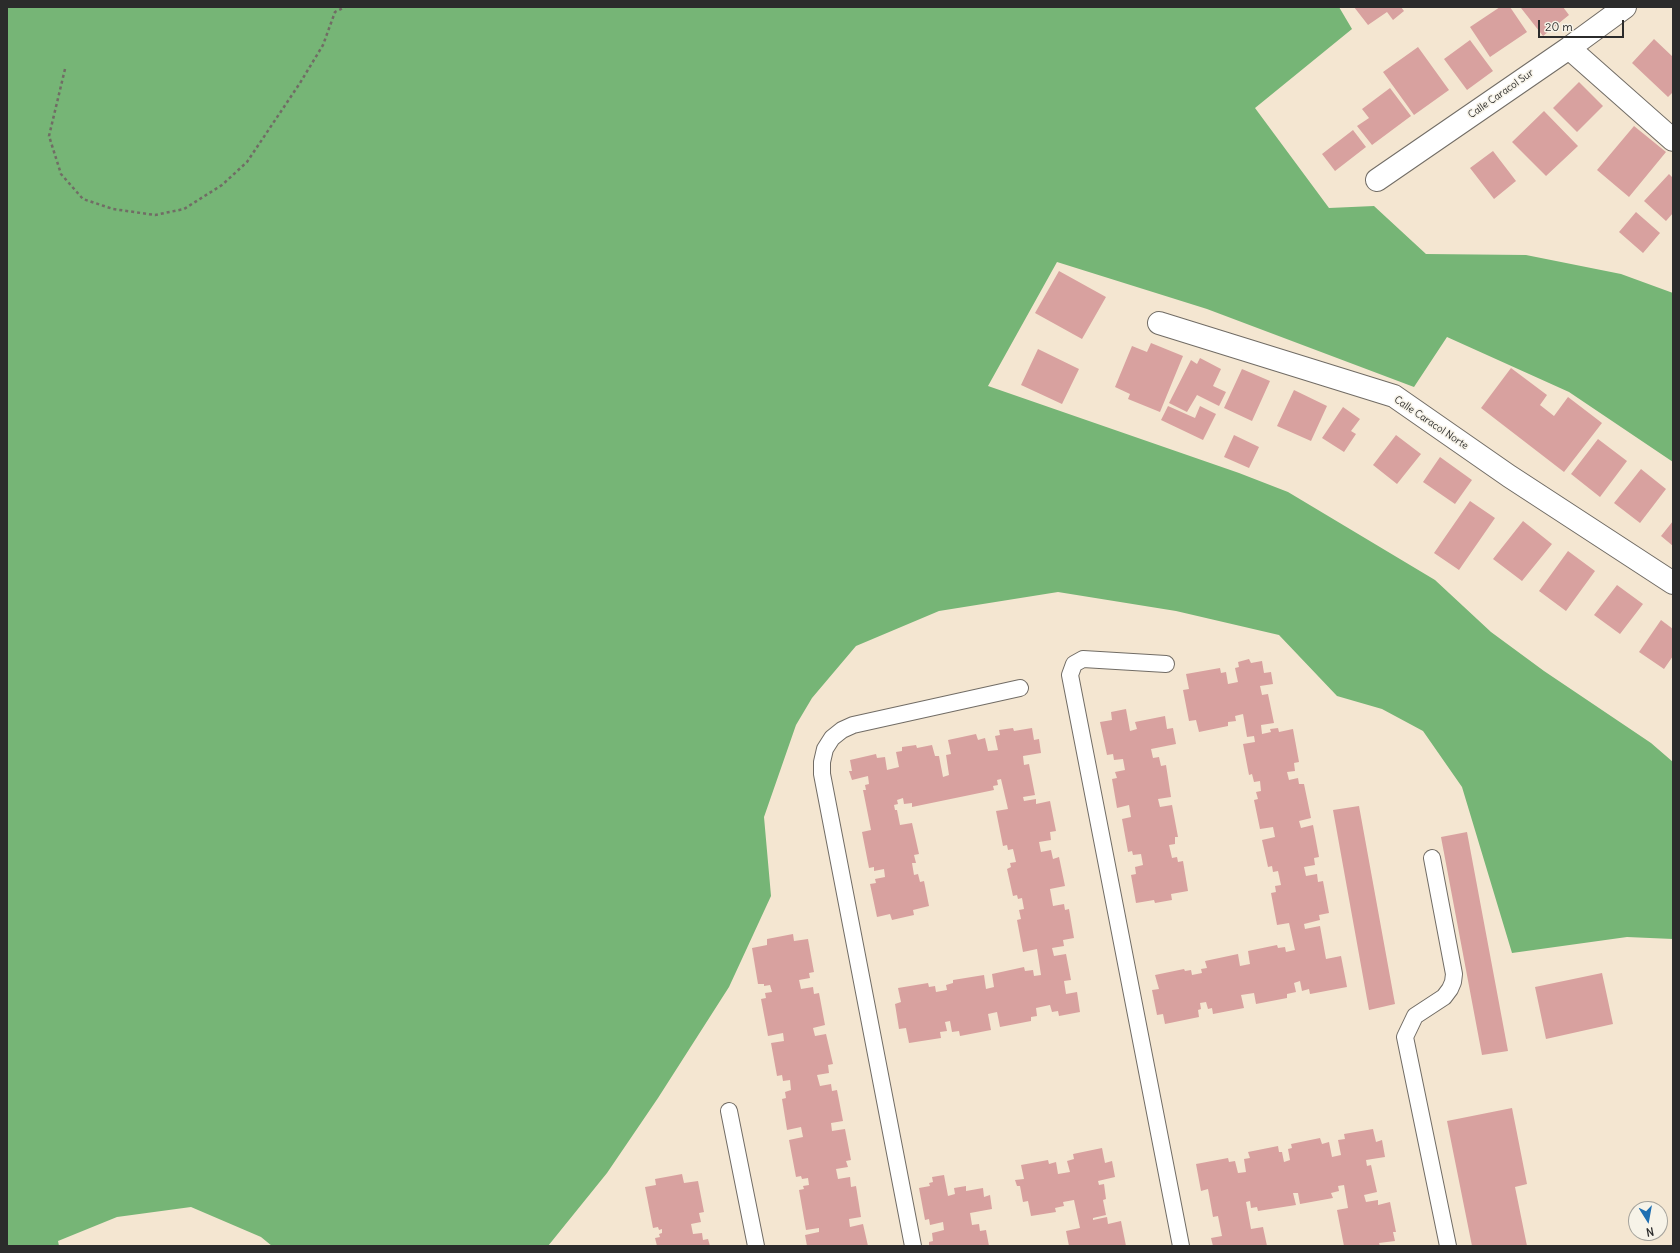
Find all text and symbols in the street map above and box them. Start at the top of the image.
scale bar [1540,12,1626,38]
text: 20 m [1545,19,1573,34]
street label: Calle Caracol Sur [1466,67,1536,121]
street label: Calle Caracol Norte [1392,394,1470,452]
north arrow [1628,1201,1668,1241]
text: N [1645,1224,1655,1239]

